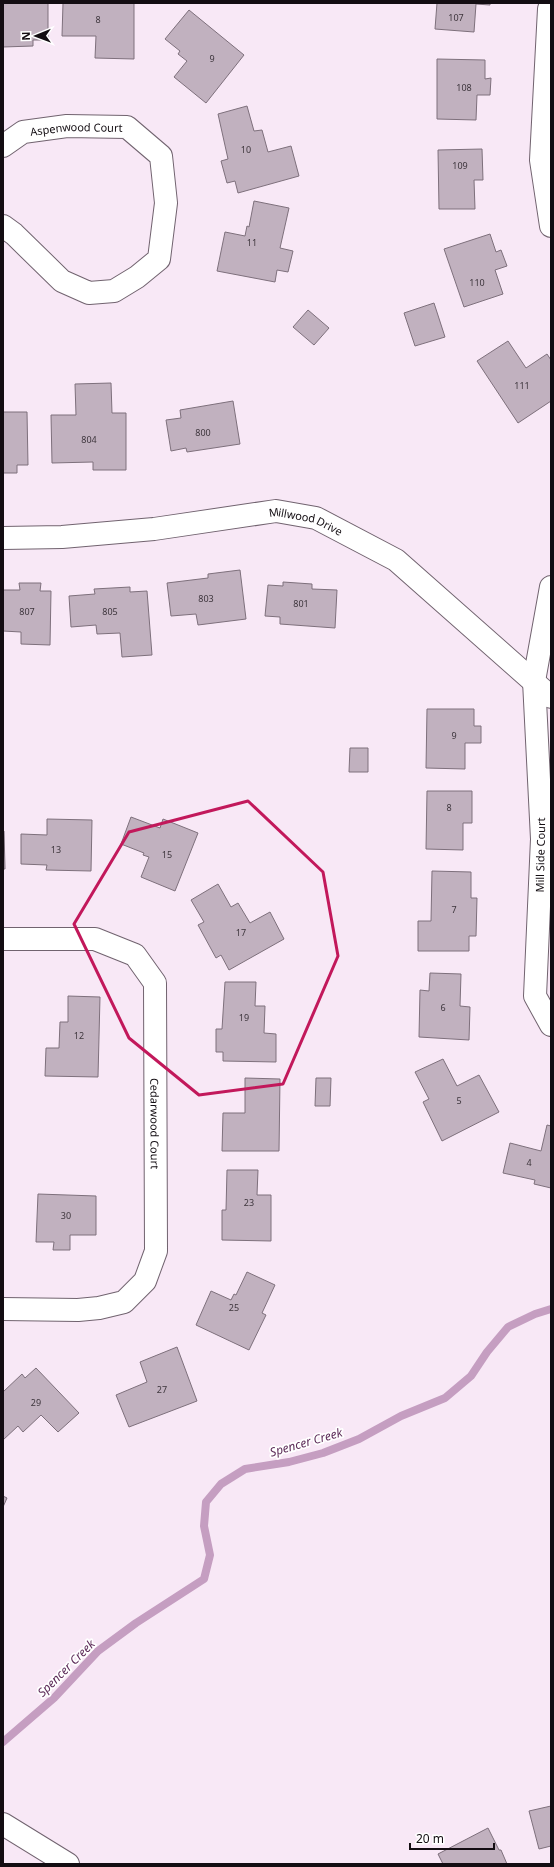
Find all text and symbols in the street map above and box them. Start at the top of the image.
house number: 107 [448,11,464,24]
house number: 8 [95,13,101,26]
north arrow [16,16,56,56]
text: N [18,32,33,41]
house number: 9 [209,52,215,65]
house number: 108 [456,81,472,94]
street label: Aspenwood Court [29,118,123,138]
house number: 10 [241,143,251,156]
house number: 109 [452,159,468,172]
house number: 11 [247,236,257,249]
house number: 110 [469,276,485,289]
house number: 111 [514,379,530,392]
house number: 800 [195,426,211,439]
house number: 804 [81,433,97,446]
street label: Millwood Drive [268,503,346,538]
house number: 803 [198,592,214,605]
house number: 801 [293,597,309,610]
house number: 807 [19,605,35,618]
house number: 805 [102,605,118,618]
house number: 9 [451,729,457,742]
house number: 8 [446,801,452,814]
street label: Mill Side Court [532,817,548,893]
house number: 13 [51,843,61,856]
house number: 15 [162,848,172,861]
house number: 7 [451,903,457,916]
house number: 17 [236,926,246,939]
house number: 6 [440,1001,446,1014]
house number: 19 [239,1011,249,1024]
house number: 12 [74,1029,84,1042]
street label: Cedarwood Court [148,1078,163,1169]
house number: 5 [456,1094,462,1107]
house number: 4 [526,1156,532,1169]
house number: 23 [244,1196,254,1209]
house number: 30 [61,1209,71,1222]
house number: 25 [229,1301,239,1314]
house number: 27 [157,1383,167,1396]
house number: 29 [31,1396,41,1409]
water label: Spencer Creek [268,1423,345,1460]
water label: Spencer Creek [34,1635,99,1700]
scale bar [410,1825,494,1851]
text: 20 m [416,1830,444,1847]

